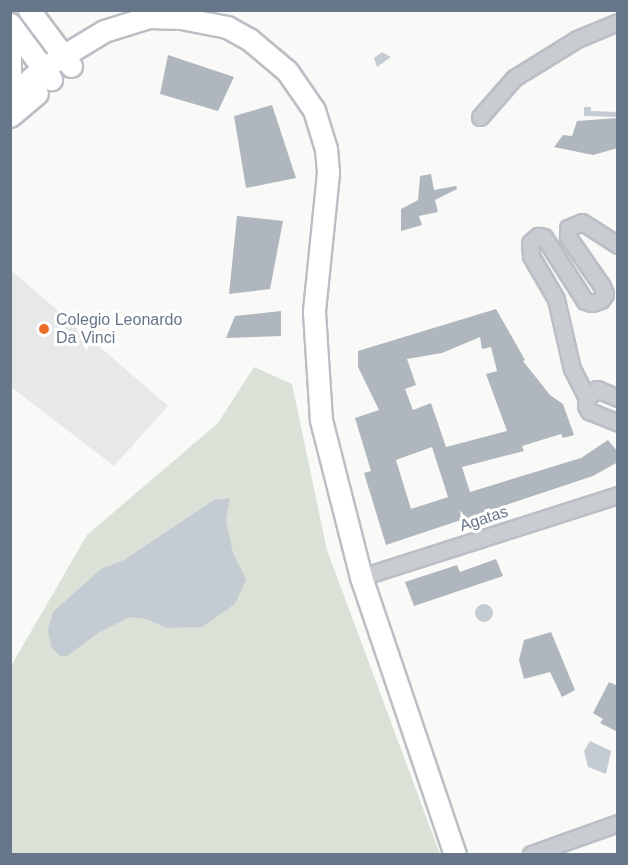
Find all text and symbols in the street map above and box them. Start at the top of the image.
place label: Colegio Leonardo Da Vinci [56,310,182,348]
marker: Colegio Leonardo Da Vinci [37,322,51,336]
street label: Agatas [457,502,511,536]

